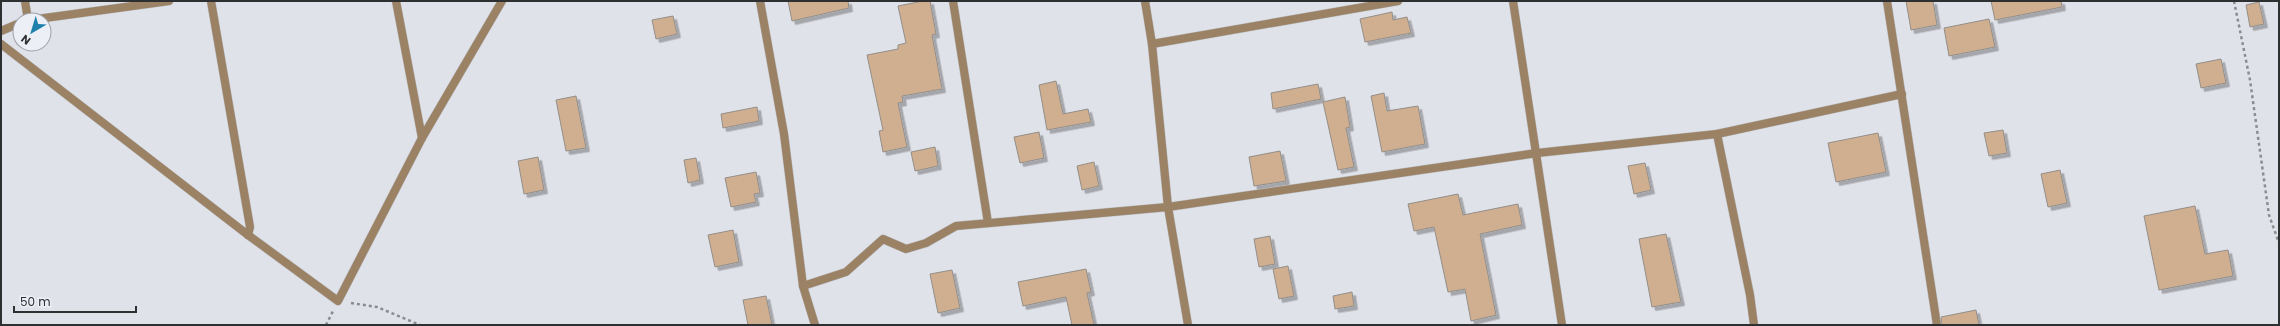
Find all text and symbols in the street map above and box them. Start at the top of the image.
north arrow [12,12,52,52]
text: N [18,31,34,49]
scale bar [14,288,136,314]
text: 50 m [20,293,51,310]

